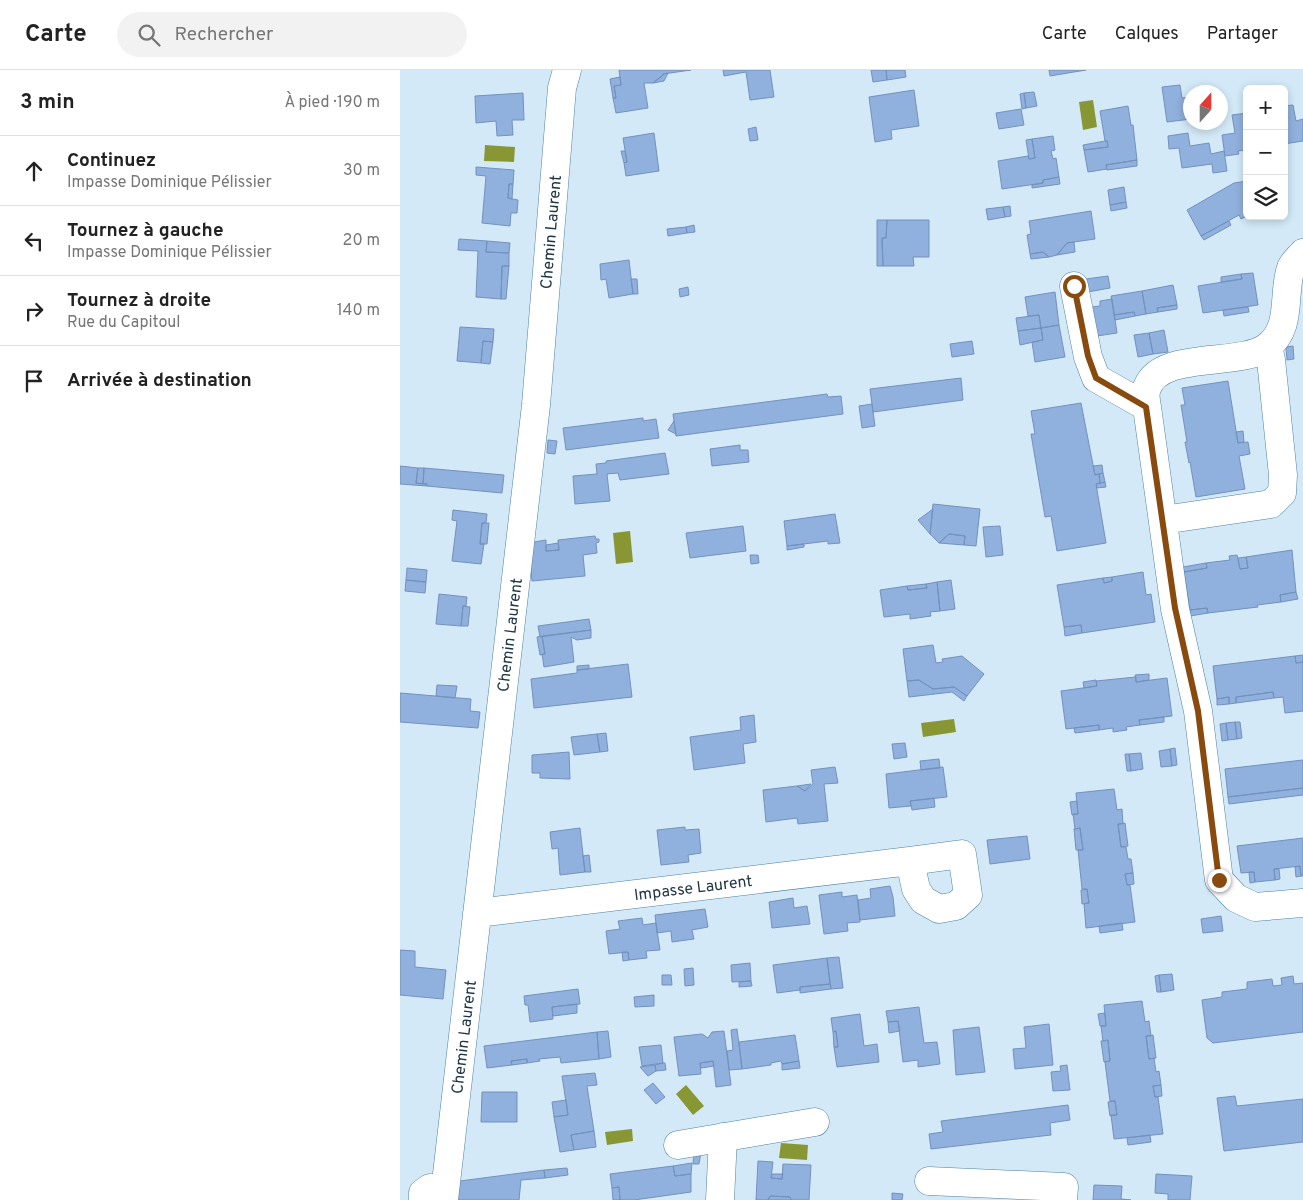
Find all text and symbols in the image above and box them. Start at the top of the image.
search box [117,12,467,57]
text: Carte [25,20,87,50]
icon: search [135,21,163,49]
text: Rechercher [175,23,273,47]
text: Carte [1042,23,1087,46]
text: Calques [1115,23,1179,46]
text: Partager [1207,23,1278,46]
north arrow [1183,85,1228,130]
map controls [1243,85,1288,220]
button: + [1243,85,1288,130]
text: 3 min [20,89,75,116]
text: À pied · 190 m [285,93,380,113]
button: − [1243,130,1288,175]
text: Continuez [67,149,156,173]
icon: ahead [20,157,48,185]
text: 30 m [343,161,380,181]
text: Impasse Dominique Pélissier [67,173,272,193]
street label: Chemin Laurent [537,174,567,290]
button: layers [1243,175,1288,220]
text: Tournez à gauche [67,219,224,243]
icon: left [20,227,48,255]
text: 20 m [343,231,380,251]
text: Impasse Dominique Pélissier [67,243,272,263]
route start [1063,275,1086,298]
text: Tournez à droite [67,289,211,313]
icon: right [20,297,48,325]
text: 140 m [337,301,380,321]
text: Rue du Capitoul [67,313,181,333]
icon: arrive [20,367,48,395]
text: Arrivée à destination [67,369,252,393]
street label: Chemin Laurent [494,577,528,693]
route end [1208,869,1231,892]
street label: Impasse Laurent [633,872,754,906]
street label: Chemin Laurent [448,979,482,1095]

